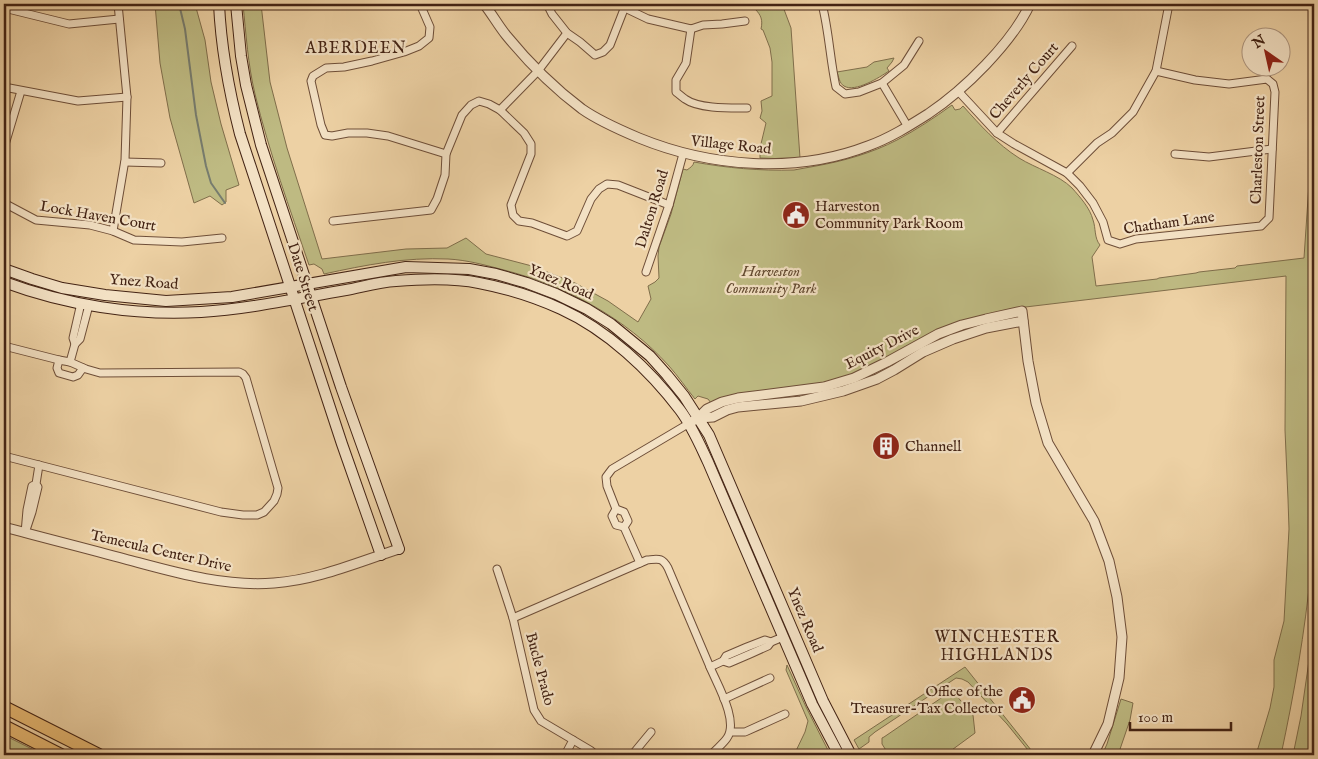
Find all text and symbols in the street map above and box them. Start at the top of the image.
north arrow [1240,28,1290,78]
text: N [1248,31,1269,53]
street label: Cheverly Court [985,38,1063,124]
district label: ABERDEEN [304,39,407,59]
street label: Charleston Street [1247,95,1269,205]
street label: Village Road [689,131,773,159]
street label: Dalton Road [631,167,673,250]
street label: Lock Haven Court [38,196,158,236]
place label: Harveston Community Park Room [815,197,964,233]
public building icon: Harveston Community Park Room [781,200,811,230]
street label: Chatham Lane [1122,207,1216,239]
street label: Date Street [283,240,323,314]
street label: Ynez Road [526,260,597,305]
park label: Harveston Community Park [725,262,817,298]
street label: Ynez Road [109,270,180,294]
street label: Equity Drive [842,320,922,374]
building icon: Channell [871,431,901,461]
place label: Channell [905,437,962,456]
street label: Temecula Center Drive [89,526,234,577]
street label: Ynez Road [783,585,828,656]
district label: WINCHESTER HIGHLANDS [934,628,1060,666]
street label: Bucle Prado [521,630,559,708]
place label: Office of the Treasurer-Tax Collector [851,682,1003,718]
public building icon: Office of the Treasurer-Tax Collector [1007,685,1037,715]
scale bar [1130,699,1232,731]
text: 100 m [1138,708,1174,727]

